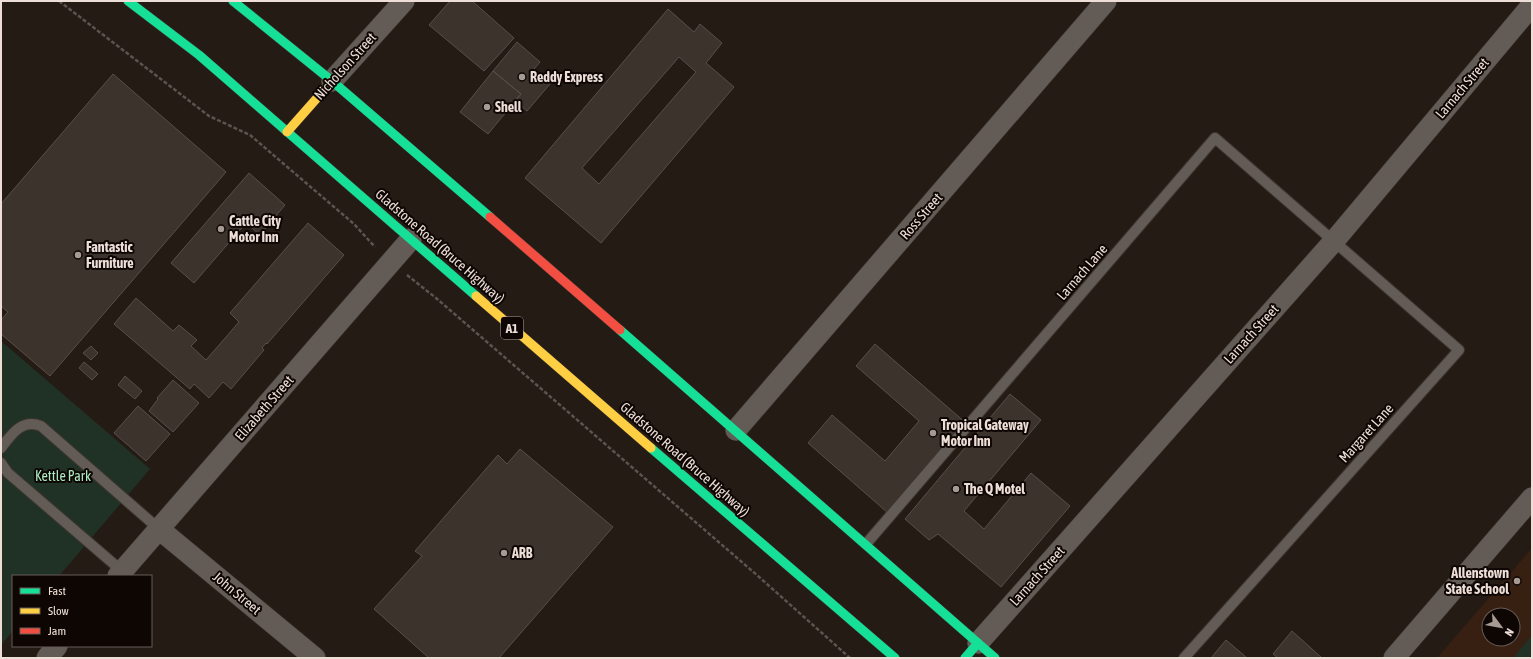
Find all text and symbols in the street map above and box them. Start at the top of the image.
street label: Nicholson Street [311,29,379,103]
street label: Larnach Street [1432,55,1492,121]
place label: Reddy Express [530,69,603,85]
marker: Reddy Express [517,72,527,82]
place label: Shell [495,99,522,115]
marker: Shell [482,102,492,112]
street label: Gladstone Road (Bruce Highway) [372,186,508,306]
street label: Ross Street [897,190,945,242]
place label: Cattle City Motor Inn [229,213,281,245]
marker: Cattle City Motor Inn [216,224,226,234]
place label: Fantastic Furniture [86,239,134,271]
street label: Larnach Lane [1054,241,1110,303]
marker: Fantastic Furniture [73,250,83,260]
street label: Larnach Street [1220,301,1282,367]
road number: A1 [501,317,523,339]
street label: Elizabeth Street [231,372,297,444]
street label: Gladstone Road (Bruce Highway) [617,399,753,519]
street label: Margaret Lane [1336,400,1396,466]
place label: Tropical Gateway Motor Inn [941,417,1029,449]
marker: Tropical Gateway Motor Inn [928,428,938,438]
park label: Kettle Park [35,468,91,484]
place label: The Q Motel [964,481,1025,497]
marker: The Q Motel [951,484,961,494]
street label: Larnach Street [1006,543,1068,609]
place label: ARB [511,545,533,561]
marker: ARB [499,548,509,558]
place label: Allenstown State School [1446,565,1509,597]
street label: John Street [210,568,264,618]
legend [12,575,152,647]
marker: Allenstown State School [1512,576,1522,586]
text: Fast [48,584,66,598]
text: Slow [48,604,69,618]
north arrow [1481,607,1521,647]
text: Jam [48,624,66,638]
text: N [1503,626,1516,638]

